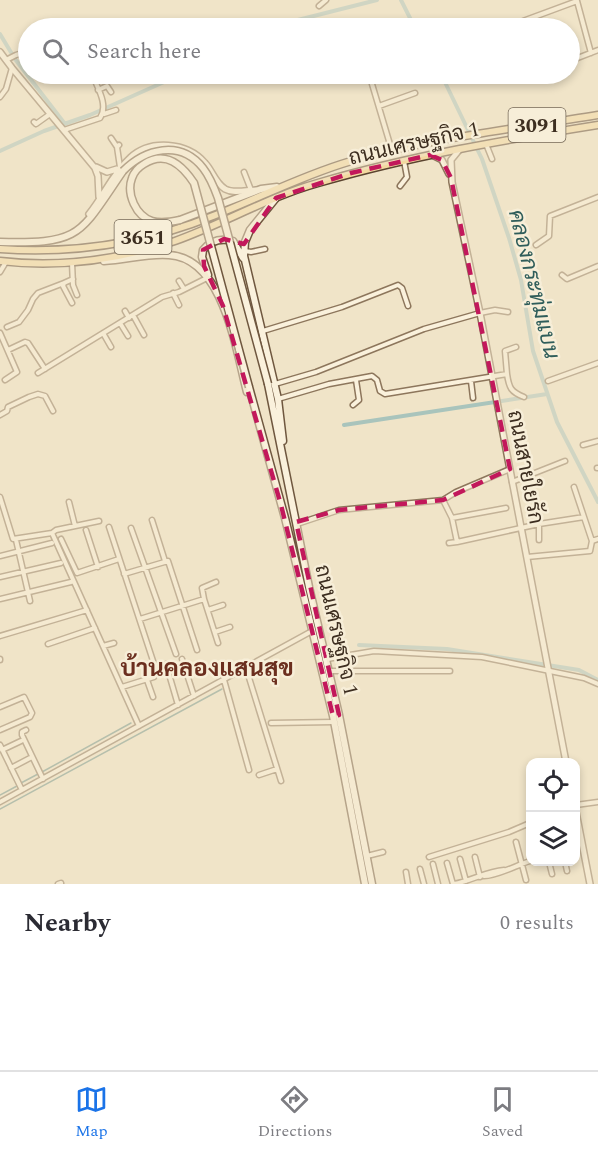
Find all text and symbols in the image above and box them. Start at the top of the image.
search box [18,18,580,84]
icon: search [39,35,72,68]
text: Search here [87,35,201,68]
road number: 3091 [508,108,566,142]
street label: ถนนเศรษฐกิจ 1 [346,113,483,175]
water label: คลองกระทุ่มแบน [499,206,568,363]
road number: 3651 [114,220,172,254]
street label: ถนนสายใยรัก [498,407,552,527]
street label: ถนนเศรษฐกิจ 1 [305,562,367,699]
district label: บ้านคลองแสนสุข [120,651,294,687]
map controls [526,758,580,866]
button: locate [526,758,580,812]
button: layers [526,812,580,866]
text: Nearby [24,903,110,943]
text: 0 results [500,908,574,938]
tab: Map [75,1083,108,1143]
tab: Directions [258,1083,332,1143]
tab: Saved [482,1083,523,1143]

